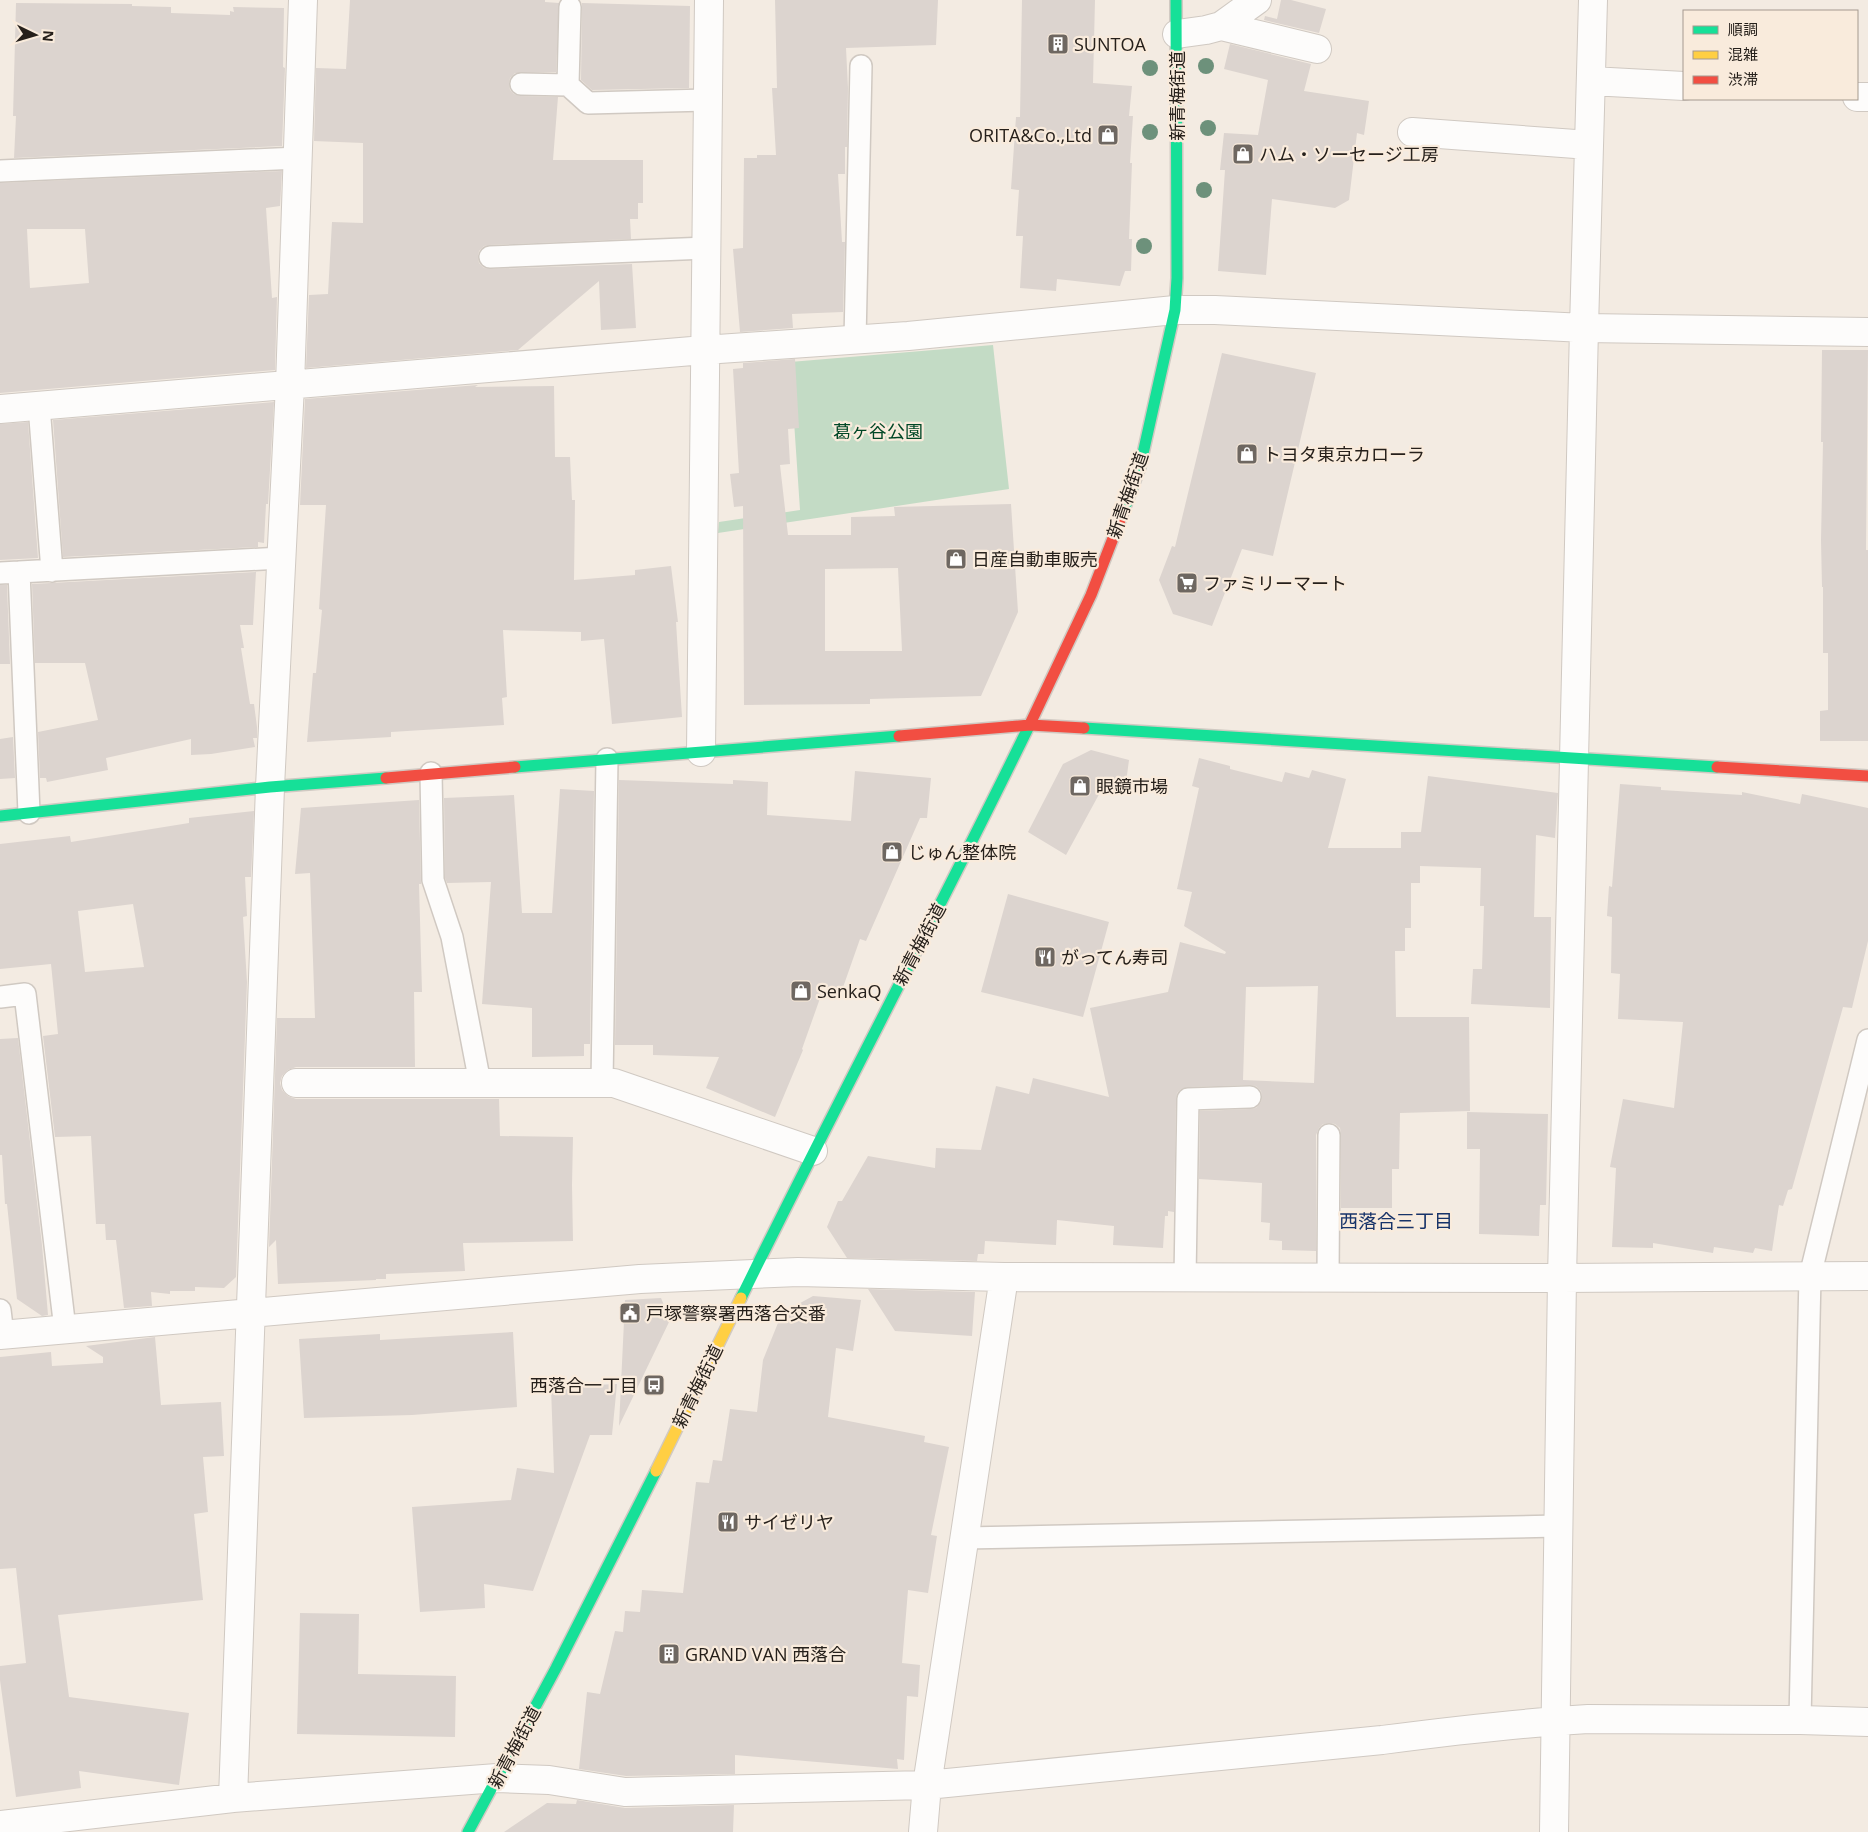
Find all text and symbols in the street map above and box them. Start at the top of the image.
north arrow [10,10,60,60]
legend [1683,10,1858,100]
text: 順調 [1728,19,1758,39]
text: N [38,30,58,43]
building icon: SUNTOA [1046,32,1070,56]
place label: SUNTOA [1074,32,1146,56]
text: 混雑 [1728,44,1758,64]
street label: 新青梅街道 [1165,51,1189,141]
text: 渋滞 [1728,69,1758,89]
place label: ORITA&Co.,Ltd [969,123,1092,147]
shop icon: ORITA&Co.,Ltd [1096,123,1120,147]
shop icon: ハム・ソーセージ工房 [1231,142,1255,166]
place label: ハム・ソーセージ工房 [1259,142,1439,166]
park label: 葛ヶ谷公園 [833,419,923,443]
shop icon: トヨタ東京カローラ [1235,442,1259,466]
place label: トヨタ東京カローラ [1263,442,1425,466]
street label: 新青梅街道 [1101,449,1153,541]
shop icon: 日産自動車販売 [944,547,968,571]
place label: 日産自動車販売 [972,547,1098,571]
supermarket icon: ファミリーマート [1175,571,1199,595]
place label: ファミリーマート [1203,571,1347,595]
shop icon: 眼鏡市場 [1068,774,1092,798]
place label: 眼鏡市場 [1096,774,1168,798]
shop icon: じゅん整体院 [880,840,904,864]
place label: じゅん整体院 [908,840,1016,864]
street label: 新青梅街道 [887,899,951,989]
restaurant icon: がってん寿司 [1033,945,1057,969]
place label: がってん寿司 [1061,945,1168,969]
shop icon: SenkaQ [789,979,813,1003]
place label: SenkaQ [817,979,881,1003]
district label: 西落合三丁目 [1339,1208,1453,1234]
public building icon: 戸塚警察署西落合交番 [618,1301,642,1325]
place label: 戸塚警察署西落合交番 [646,1301,826,1325]
street label: 新青梅街道 [666,1340,728,1432]
place label: 西落合一丁目 [530,1373,638,1397]
bus stop icon: 西落合一丁目 [642,1373,666,1397]
restaurant icon: サイゼリヤ [716,1510,740,1534]
place label: サイゼリヤ [744,1510,834,1534]
building icon: GRAND VAN 西落合 [657,1642,681,1666]
place label: GRAND VAN 西落合 [685,1642,846,1666]
street label: 新青梅街道 [482,1702,546,1792]

